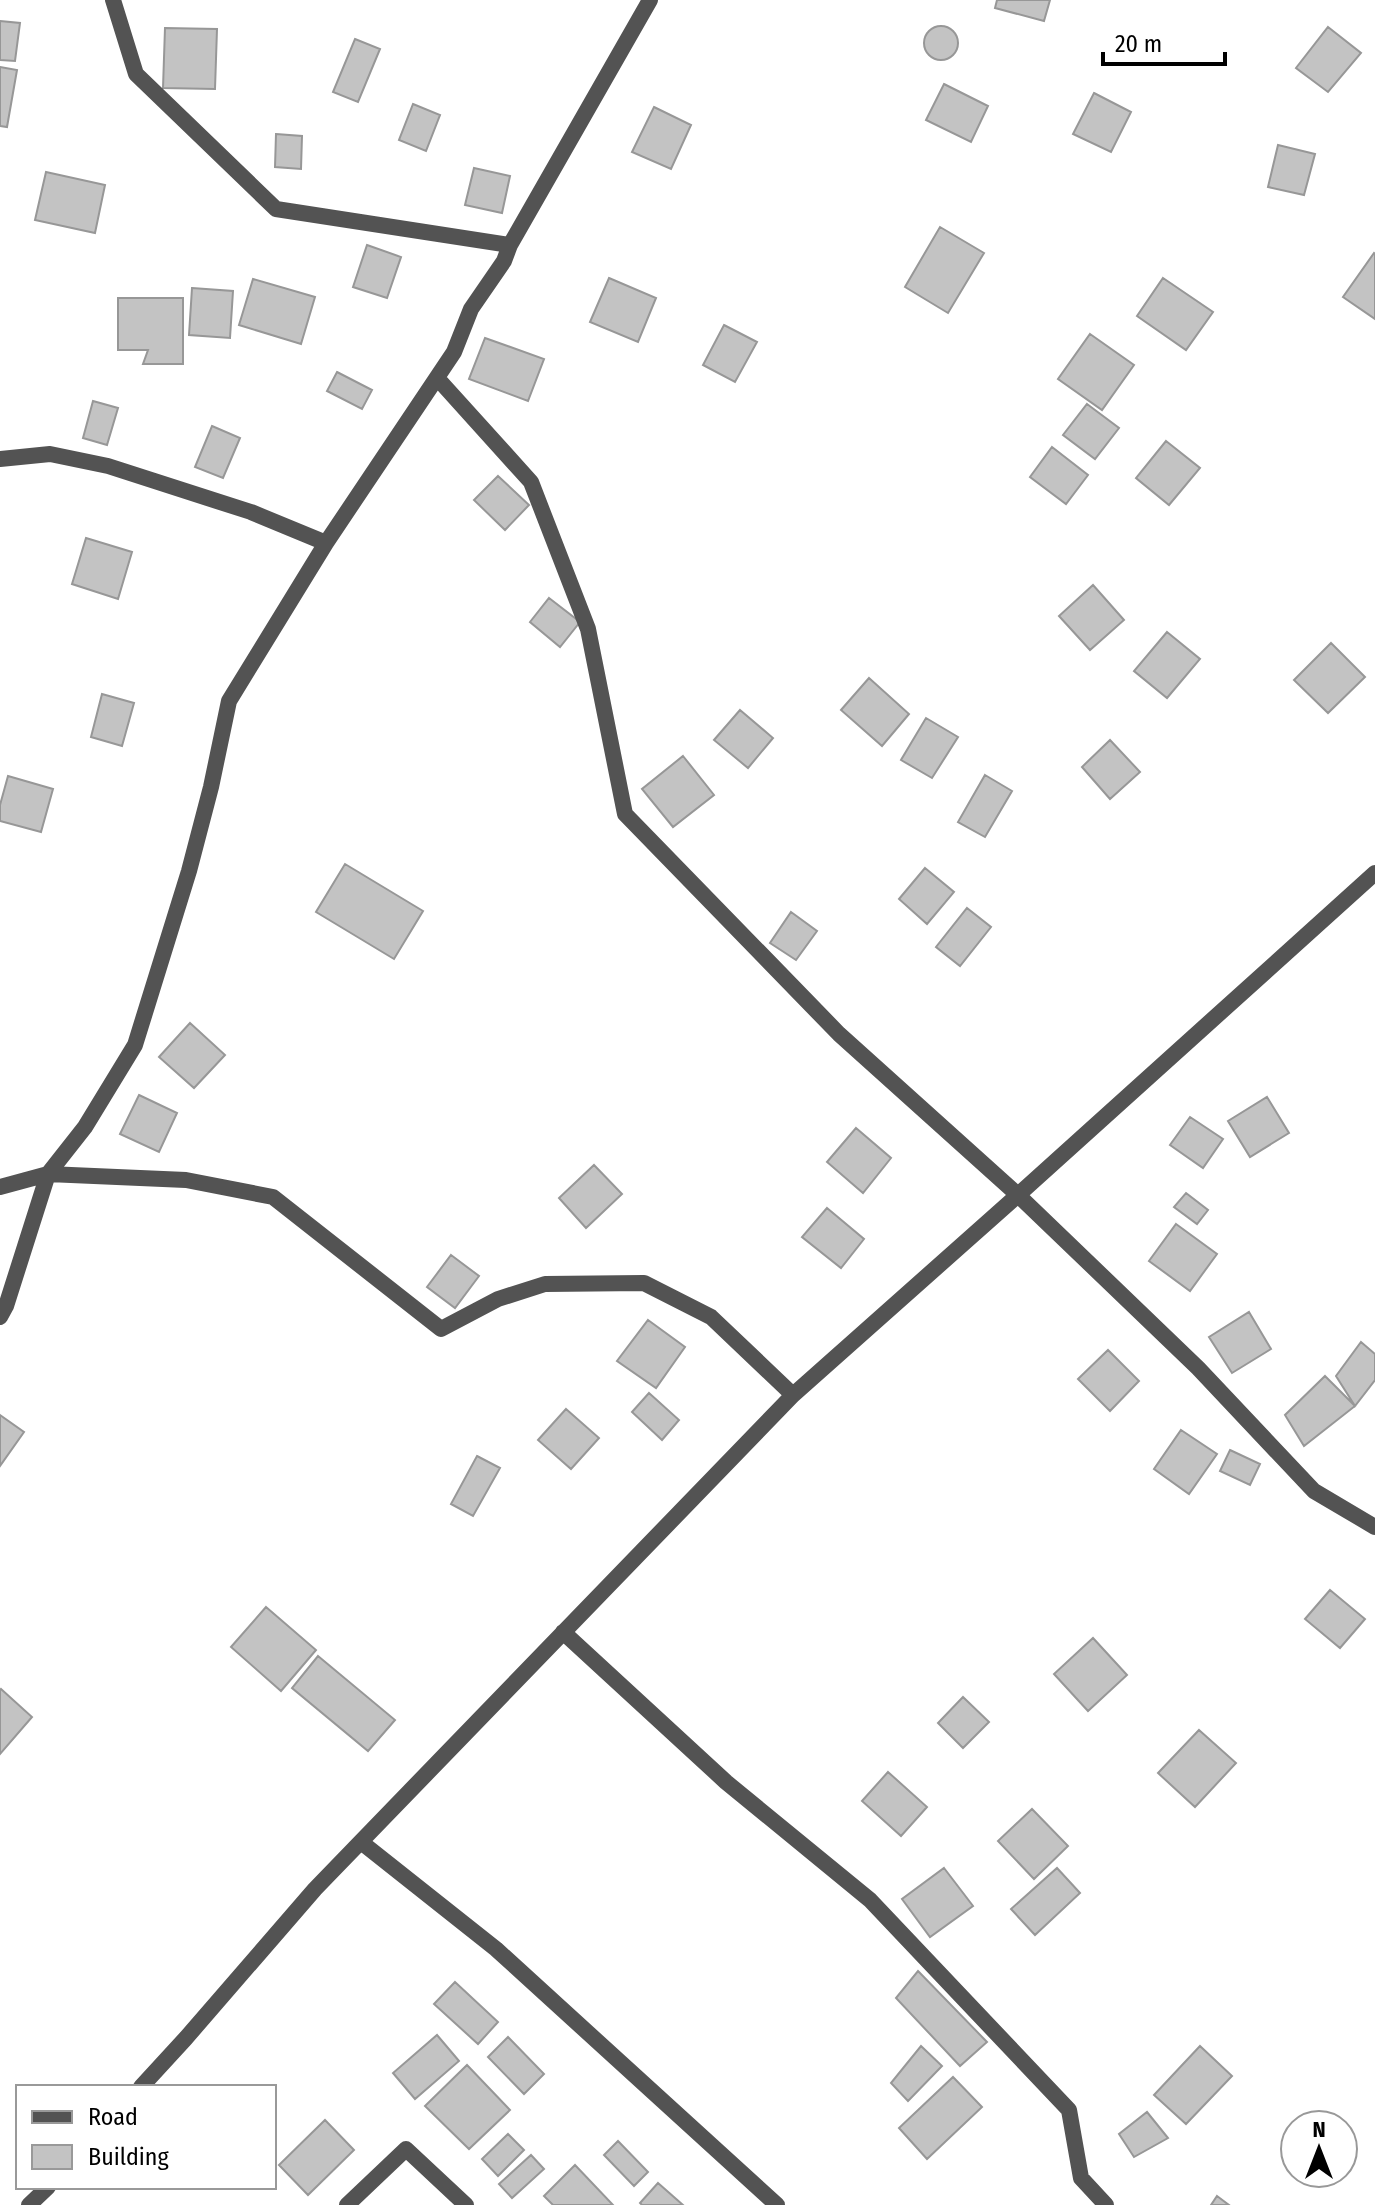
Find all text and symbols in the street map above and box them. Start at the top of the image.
scale bar [1103,16,1225,66]
text: 20 m [1115,30,1162,58]
legend [16,2085,276,2189]
text: Road [88,2103,138,2131]
north arrow [1279,2109,1359,2189]
text: N [1312,2116,1326,2143]
text: Building [88,2143,170,2171]

